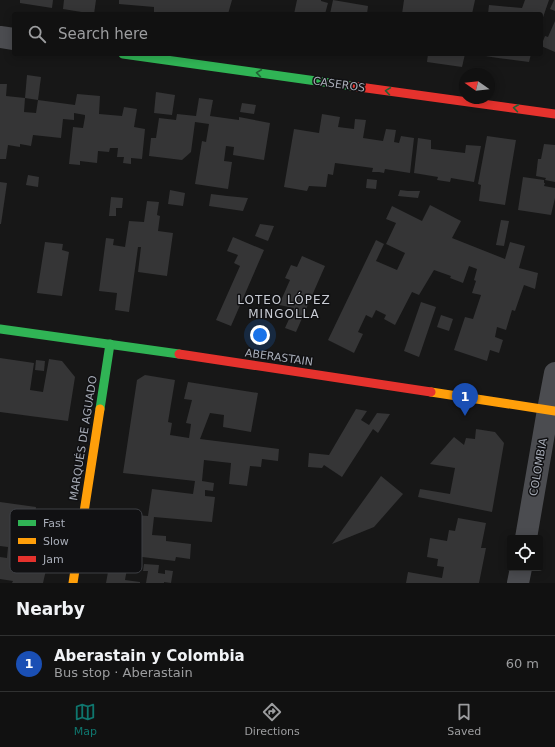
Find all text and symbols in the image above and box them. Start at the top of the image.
search box [12,12,543,56]
icon: search [26,23,48,45]
text: Search here [58,25,148,43]
north arrow [459,68,495,104]
one-way arrow [256,69,262,78]
street label: CASEROS [312,74,366,95]
one-way arrow [385,86,391,95]
one-way arrow [513,104,519,113]
district label: LOTEO LÓPEZ MINGOLLA [237,292,331,321]
your location [250,325,270,345]
street label: ABERASTAIN [244,346,314,369]
street label: MARQUÉS DE AGUADO [67,374,100,501]
pin: 1 [452,383,478,416]
street label: COLOMBIA [527,437,550,497]
legend [10,509,142,573]
text: Fast [43,517,66,530]
text: Slow [43,535,69,548]
map controls [507,535,543,571]
button: locate [507,535,543,571]
text: Jam [42,553,64,566]
text: Nearby [16,599,85,619]
text: Aberastain y Colombia [54,647,245,665]
text: 1 [24,656,34,671]
text: 60 m [506,656,539,671]
text: Bus stop · Aberastain [54,665,193,680]
tab: Map [74,701,97,738]
tab: Directions [244,701,300,738]
tab: Saved [447,701,481,738]

